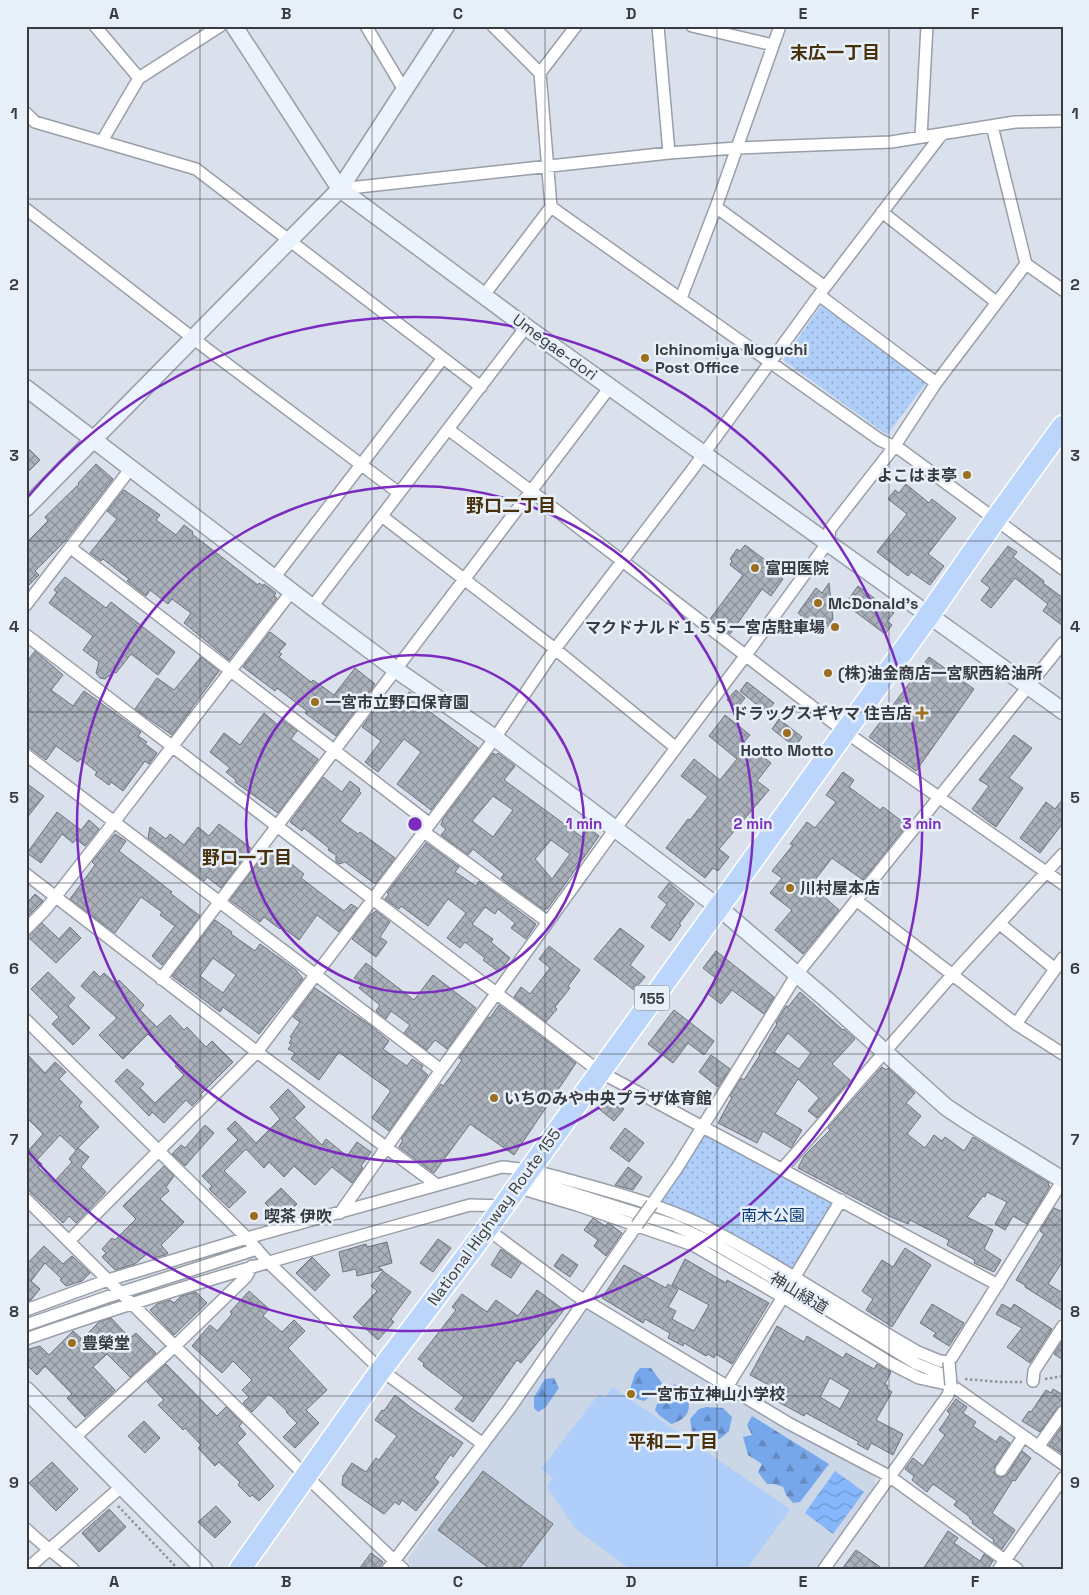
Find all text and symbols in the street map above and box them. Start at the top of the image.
text: A [109,3,119,24]
text: B [281,3,291,24]
text: C [453,3,463,24]
text: D [626,3,636,24]
text: E [799,3,808,24]
text: F [971,3,980,24]
district label: 末広一丁目 [790,41,880,64]
text: 1 [10,103,18,124]
text: 1 [1071,103,1079,124]
text: 2 [9,274,19,295]
text: 2 [1070,274,1080,295]
street label: Umegae-dori [508,309,602,385]
place label: Ichinomiya Noguchi Post Office [655,339,808,378]
marker: Ichinomiya Noguchi Post Office [639,352,651,364]
text: 3 [9,445,19,466]
text: 3 [1070,445,1080,466]
place label: よこはま亭 [877,465,957,486]
marker: よこはま亭 [961,469,973,481]
district label: 野口二丁目 [466,494,556,517]
place label: 富田医院 [765,558,829,579]
marker: 富田医院 [749,562,761,574]
place label: McDonald's [828,593,918,614]
marker: McDonald's [812,597,824,609]
text: 4 [9,616,19,637]
text: 4 [1070,616,1080,637]
place label: マクドナルド１５５一宮店駐車場 [585,617,825,638]
marker: マクドナルド１５５一宮店駐車場 [829,621,841,633]
place label: (株)油金商店一宮駅西給油所 [838,663,1043,684]
marker: (株)油金商店一宮駅西給油所 [822,667,834,679]
place label: 一宮市立野口保育園 [325,692,469,713]
marker: 一宮市立野口保育園 [309,696,321,708]
place label: ドラッグスギヤマ 住吉店 [732,703,912,724]
marker: ドラッグスギヤマ 住吉店 [916,707,928,719]
marker: Hotto Motto [781,727,793,739]
place label: Hotto Motto [741,740,834,761]
text: 5 [9,787,19,808]
text: 5 [1070,787,1080,808]
text: 1 min [566,814,602,833]
text: 2 min [734,814,772,833]
text: 3 min [903,814,941,833]
centre of rings [406,815,424,833]
district label: 野口一丁目 [202,846,292,869]
place label: 川村屋本店 [800,878,880,899]
marker: 川村屋本店 [784,882,796,894]
text: 6 [9,958,19,979]
text: 6 [1070,958,1080,979]
road number: 155 [634,986,670,1010]
place label: いちのみや中央プラザ体育館 [504,1088,712,1109]
marker: いちのみや中央プラザ体育館 [488,1092,500,1104]
street label: National Highway Route 155 [423,1124,565,1310]
text: 7 [10,1129,19,1150]
text: 7 [1071,1129,1080,1150]
park label: 南木公園 [741,1205,805,1226]
place label: 喫茶 伊吹 [264,1206,332,1227]
marker: 喫茶 伊吹 [248,1210,260,1222]
street label: 神山緑道 [766,1268,832,1318]
text: 8 [9,1301,19,1322]
text: 8 [1070,1301,1080,1322]
place label: 豊榮堂 [82,1333,130,1354]
marker: 豊榮堂 [66,1337,78,1349]
place label: 一宮市立神山小学校 [641,1384,785,1405]
marker: 一宮市立神山小学校 [625,1388,637,1400]
district label: 平和二丁目 [628,1430,718,1453]
text: 9 [9,1472,19,1493]
text: 9 [1070,1472,1080,1493]
text: A [109,1571,119,1592]
text: B [281,1571,291,1592]
text: C [453,1571,463,1592]
text: D [626,1571,636,1592]
text: E [799,1571,808,1592]
text: F [971,1571,980,1592]

